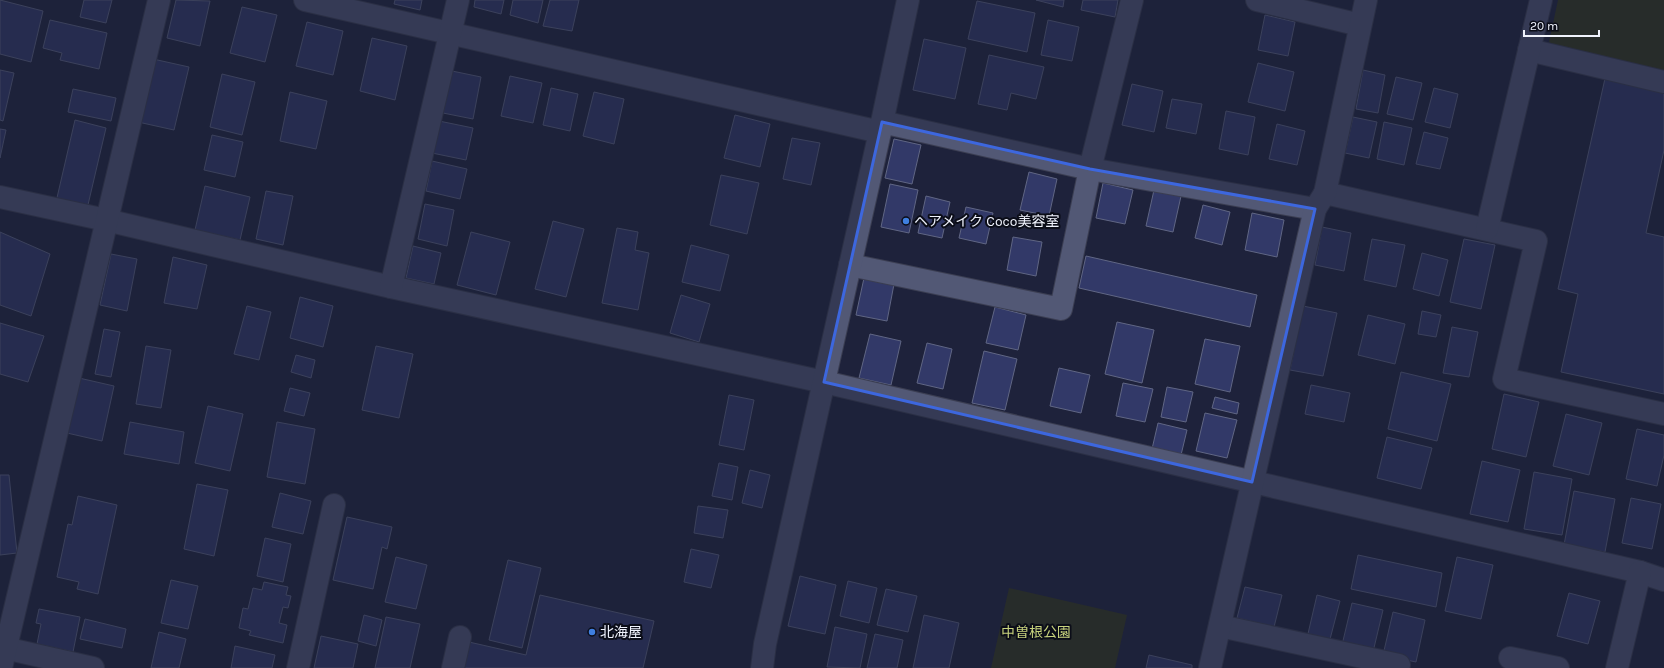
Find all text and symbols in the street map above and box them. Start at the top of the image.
scale bar [1524,12,1599,38]
text: 20 m [1530,19,1558,33]
place label: ヘアメイク Coco美容室 [914,213,1059,230]
marker: ヘアメイク Coco美容室 [901,216,911,226]
place label: 北海屋 [600,624,642,641]
park label: 中曽根公園 [1001,624,1071,641]
marker: 北海屋 [587,627,597,637]

